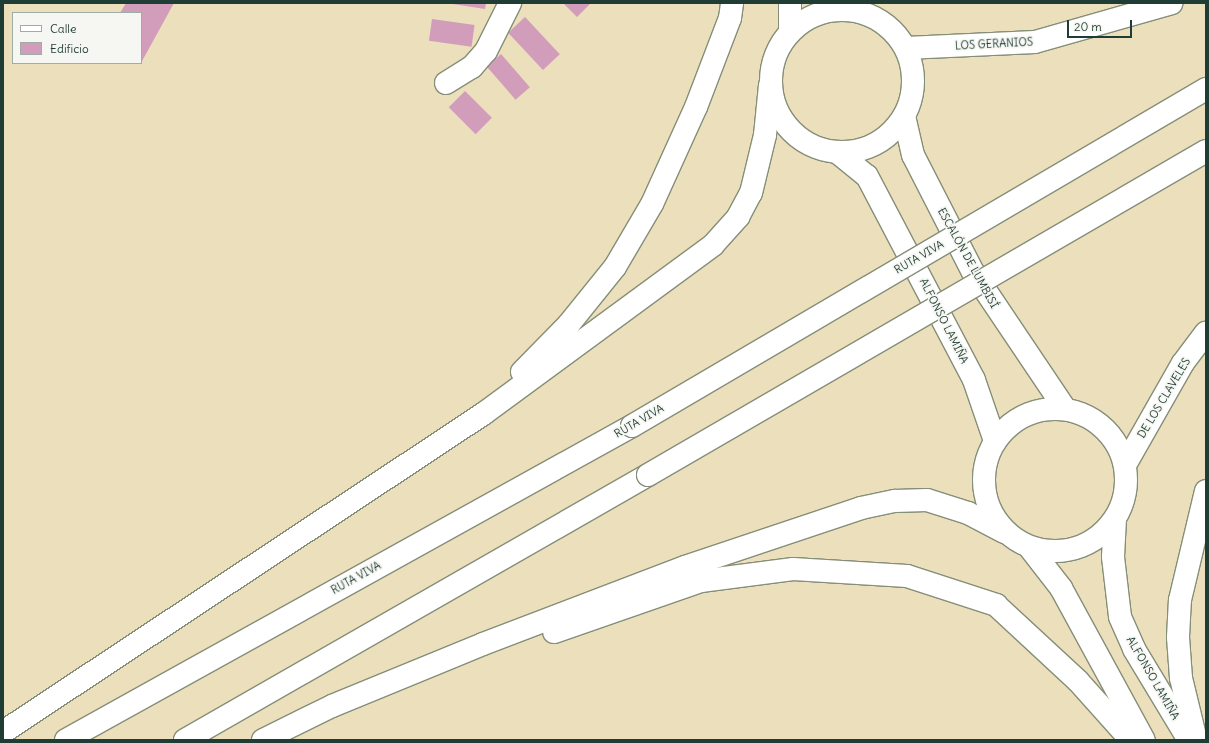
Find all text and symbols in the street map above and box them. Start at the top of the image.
legend [12,12,142,64]
scale bar [1069,12,1134,38]
text: 20 m [1074,19,1102,34]
text: Calle [50,21,77,36]
street label: LOS GERANIOS [955,35,1033,53]
text: Edificio [50,41,89,56]
street label: ESCALÓN DE LUMBISÍ [935,205,1001,311]
street label: RUTA VIVA [892,238,946,276]
street label: ALFONSO LAMIÑA [917,276,971,366]
street label: DE LOS CLAVELES [1135,355,1193,441]
street label: RUTA VIVA [612,402,666,440]
street label: RUTA VIVA [329,559,383,597]
street label: ALFONSO LAMIÑA [1124,634,1182,722]

